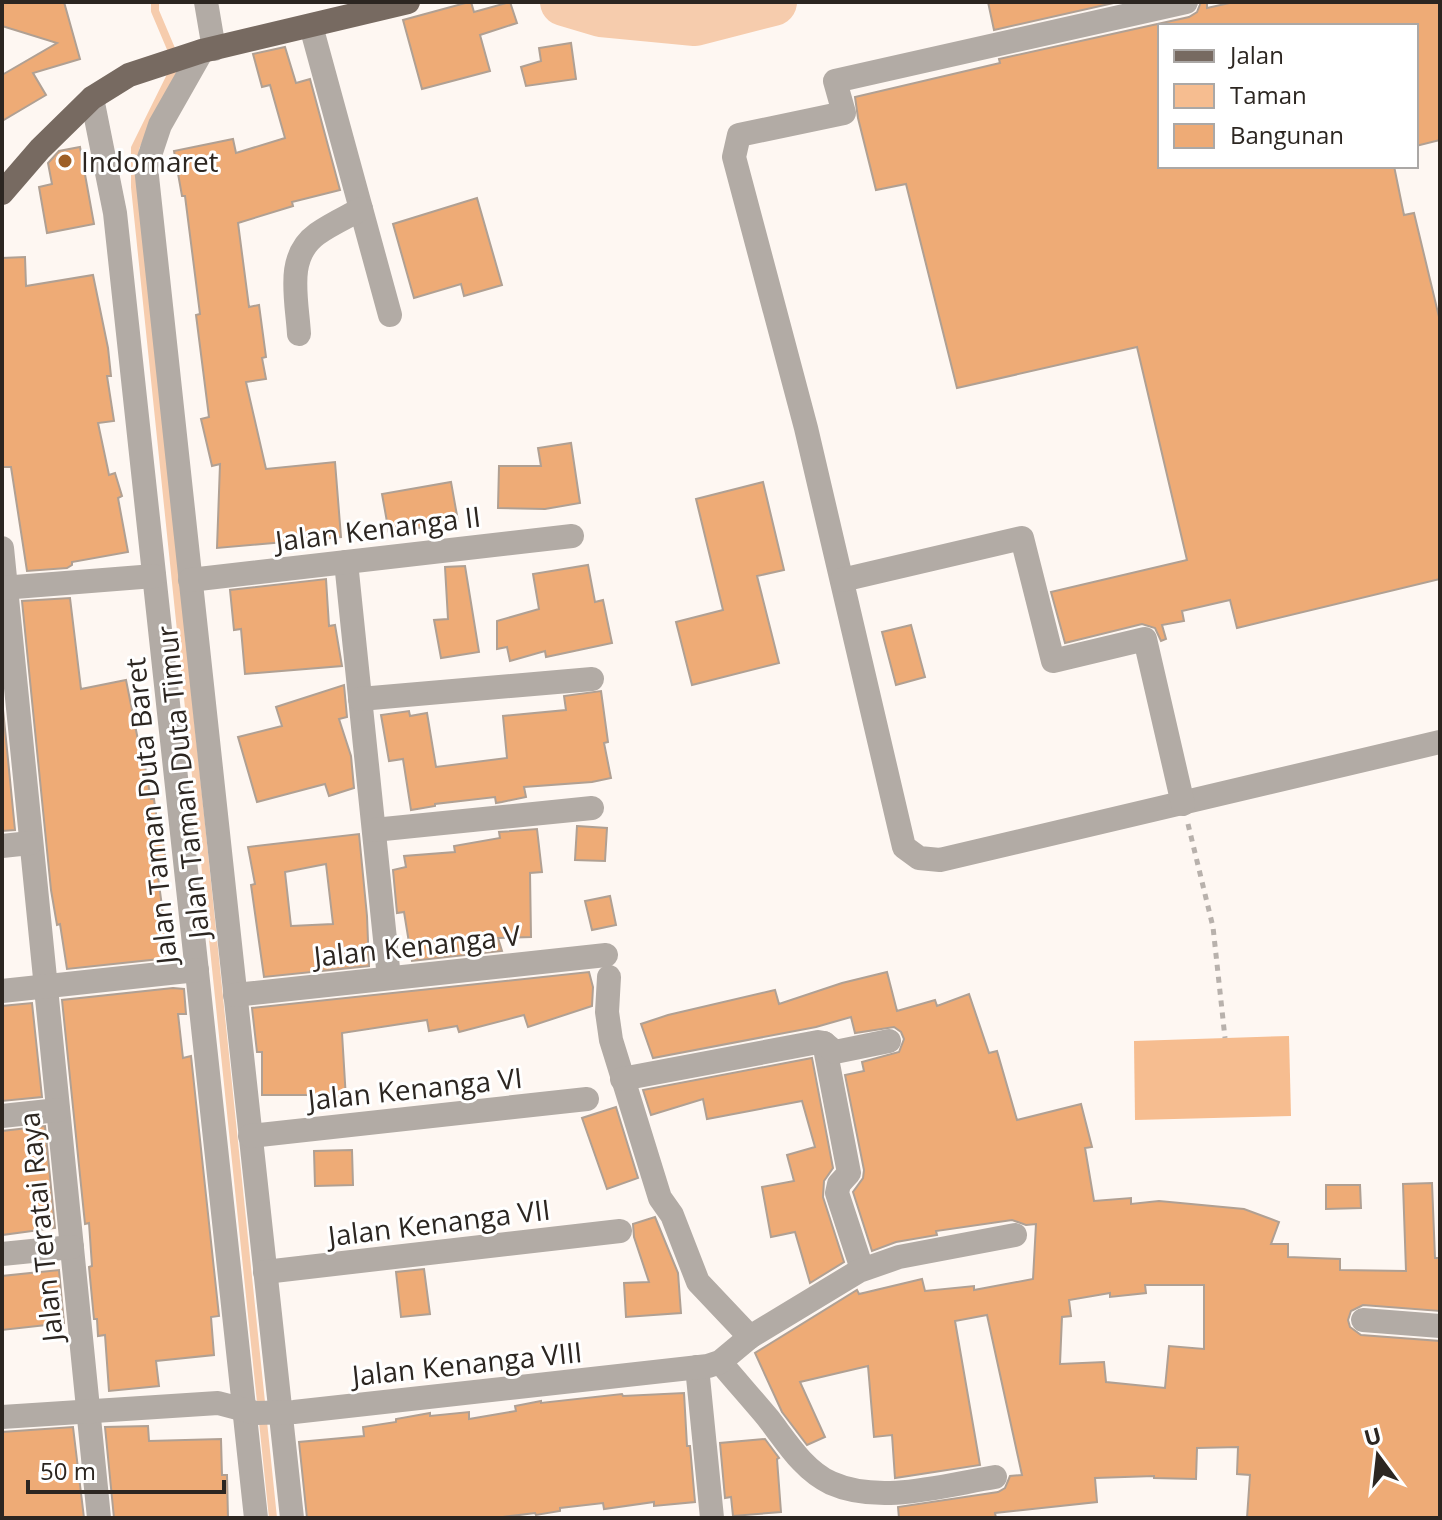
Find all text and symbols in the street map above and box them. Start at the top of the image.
legend [1158,24,1418,168]
text: Jalan [1228,38,1284,71]
text: Taman [1230,78,1307,111]
text: Bangunan [1230,118,1344,151]
place label: Indomaret [81,142,219,180]
marker: Indomaret [56,152,74,170]
street label: Jalan Kenanga II [270,497,483,560]
street label: Jalan Taman Duta Timur [147,623,218,943]
street label: Jalan Taman Duta Baret [115,656,185,969]
street label: Jalan Kenanga V [309,915,523,975]
street label: Jalan Kenanga VI [303,1058,524,1118]
street label: Jalan Teratai Raya [9,1110,71,1347]
street label: Jalan Kenanga VII [323,1190,552,1255]
street label: Jalan Kenanga VIII [347,1332,584,1394]
north arrow [1338,1416,1418,1496]
text: U [1361,1419,1384,1452]
scale bar [28,1444,224,1494]
text: 50 m [40,1454,96,1487]

